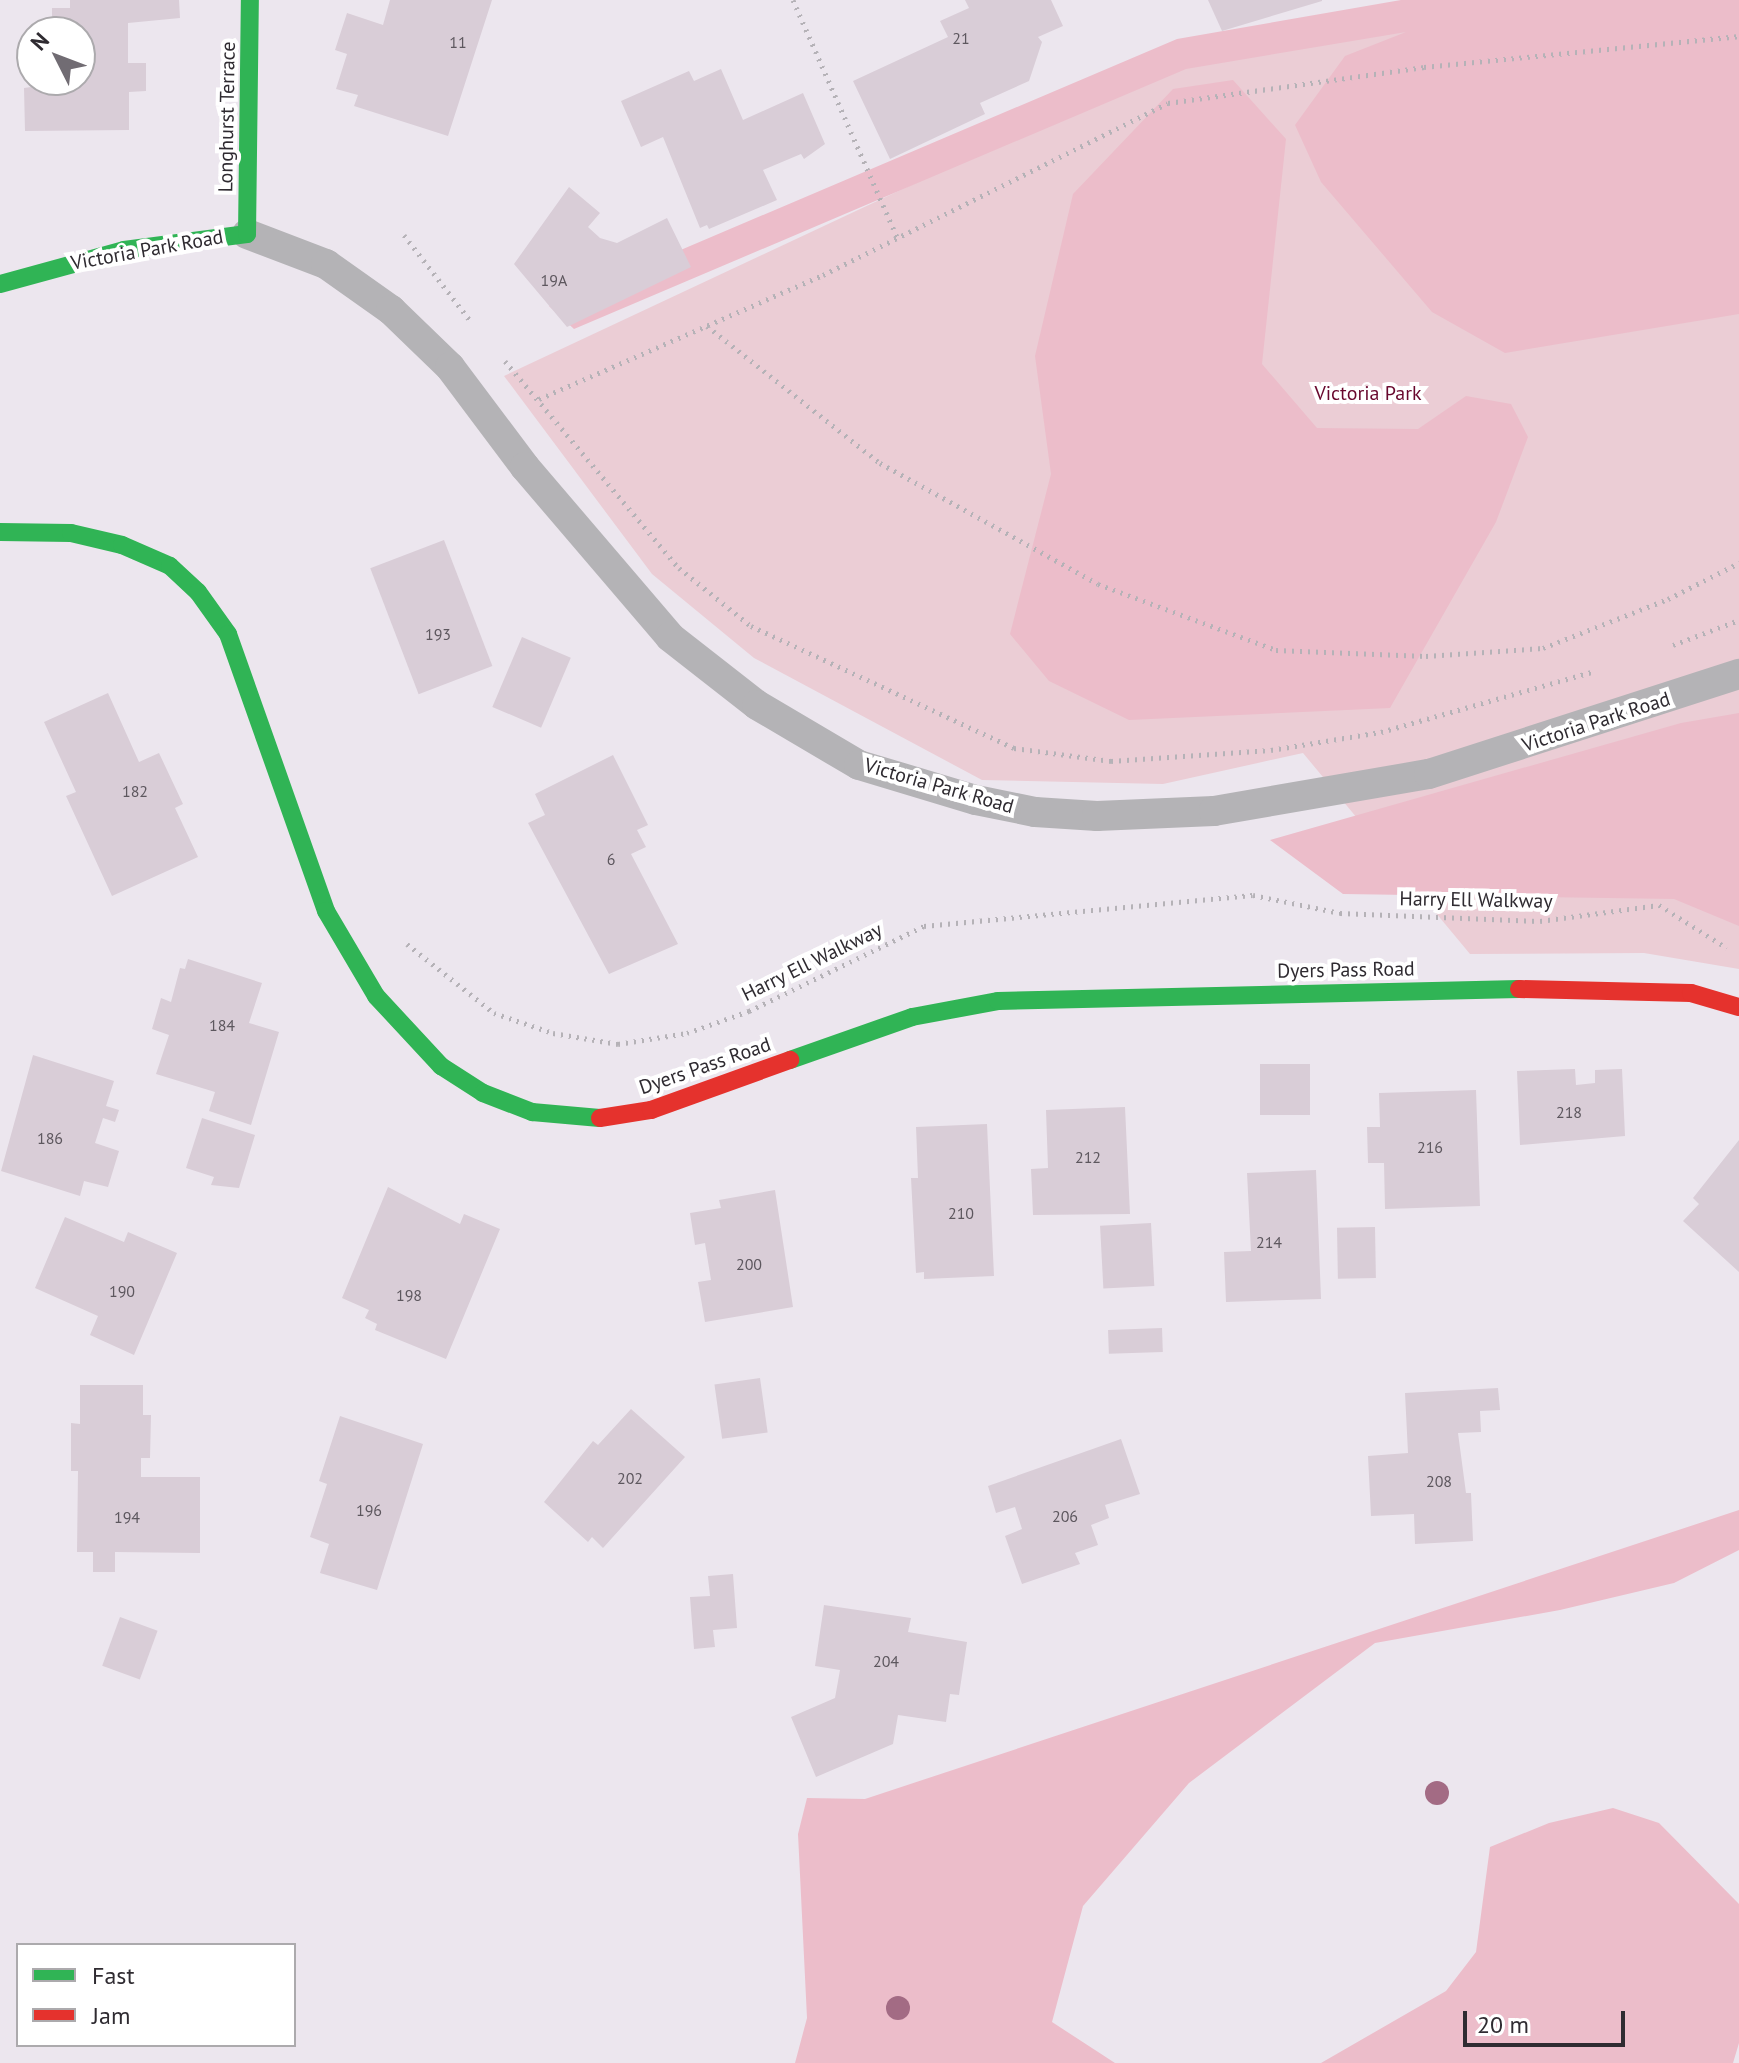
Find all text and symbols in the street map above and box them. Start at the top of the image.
north arrow [16,16,96,96]
text: N [24,27,55,56]
house number: 21 [952,28,970,48]
house number: 11 [449,32,467,52]
street label: Longhurst Terrace [214,41,240,193]
street label: Victoria Park Road [69,225,225,275]
house number: 19A [541,270,567,290]
park label: Victoria Park [1314,381,1422,405]
house number: 193 [425,624,451,644]
street label: Victoria Park Road [1519,687,1673,757]
street label: Victoria Park Road [861,753,1017,819]
house number: 182 [122,781,148,801]
house number: 6 [607,849,615,869]
street label: Harry Ell Walkway [1399,887,1553,913]
street label: Harry Ell Walkway [737,917,887,1007]
street label: Dyers Pass Road [1277,957,1415,983]
house number: 184 [209,1015,235,1035]
street label: Dyers Pass Road [636,1032,774,1100]
house number: 218 [1556,1102,1582,1122]
house number: 186 [37,1128,63,1148]
house number: 216 [1417,1137,1443,1157]
house number: 212 [1075,1147,1101,1167]
house number: 210 [948,1203,974,1223]
house number: 214 [1256,1232,1282,1252]
house number: 200 [736,1254,762,1274]
house number: 190 [109,1281,135,1301]
house number: 198 [396,1285,422,1305]
house number: 202 [617,1468,643,1488]
house number: 208 [1426,1471,1452,1491]
house number: 196 [356,1500,382,1520]
house number: 206 [1052,1506,1078,1526]
house number: 194 [114,1507,140,1527]
house number: 204 [873,1651,899,1671]
legend [16,1943,296,2047]
text: Fast [92,1960,135,1991]
scale bar [1467,1995,1629,2045]
text: Jam [92,2000,130,2031]
text: 20 m [1477,2009,1529,2040]

